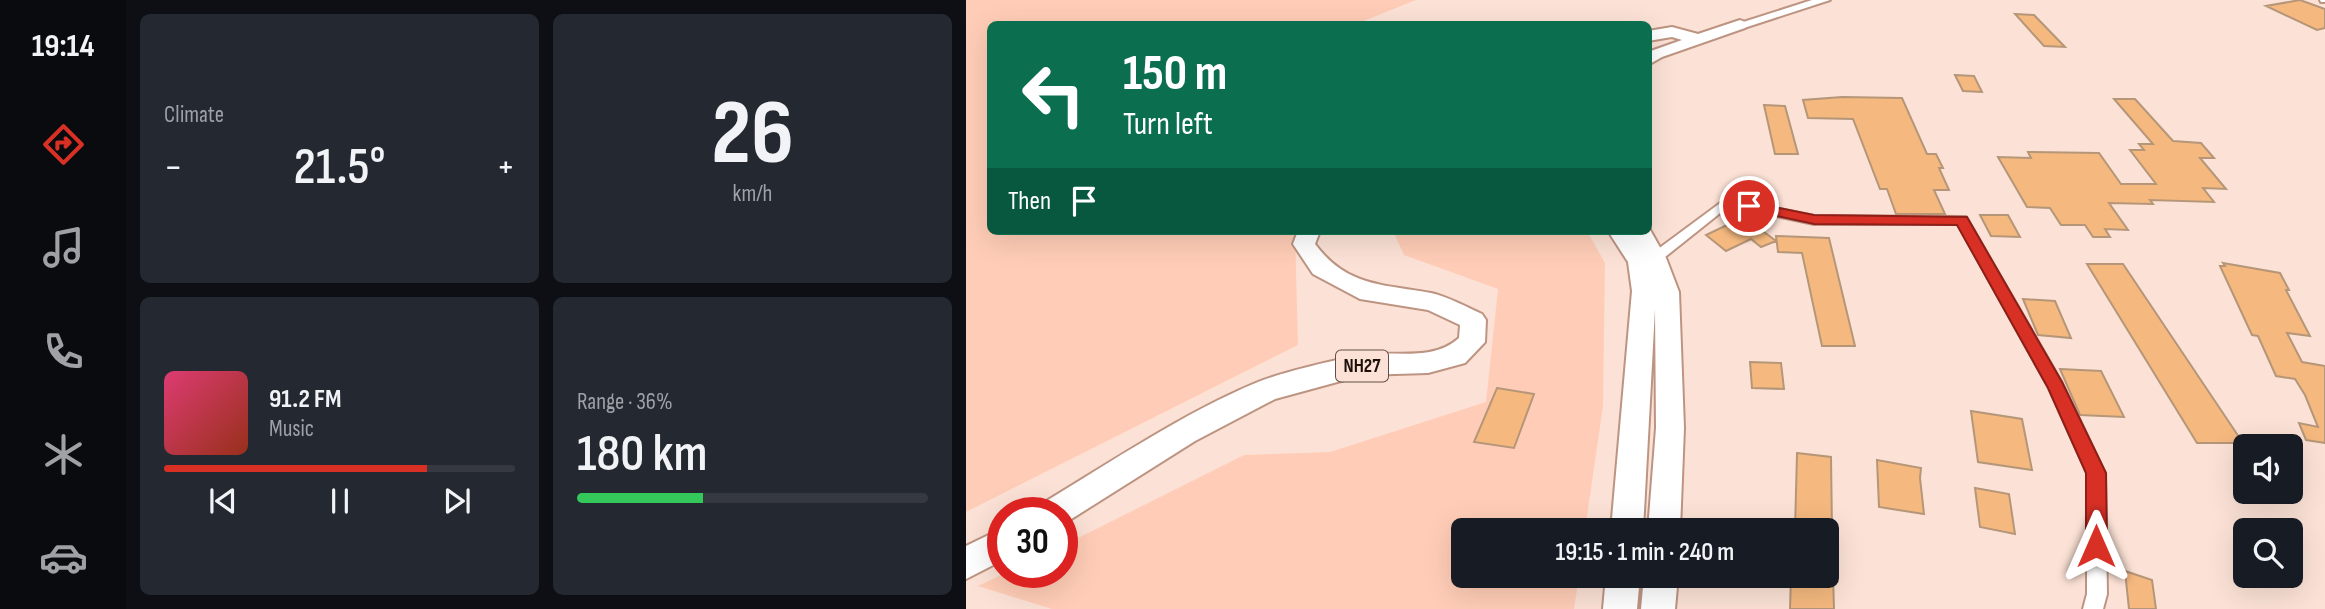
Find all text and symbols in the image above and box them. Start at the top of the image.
text: 19:14 [32,27,94,66]
text: 150 m [1123,45,1227,104]
icon: left [1008,49,1099,140]
text: 26 [711,80,794,189]
text: Climate [164,101,224,129]
text: Turn left [1123,105,1213,144]
icon: directions [39,120,88,169]
text: 21.5° [294,136,385,199]
text: − [164,145,183,190]
text: + [496,145,515,190]
pin [1719,176,1779,236]
text: km/h [733,180,772,208]
icon: arrive [1065,182,1103,220]
text: Then [1008,186,1051,217]
icon: arrive [1730,187,1768,225]
icon: music [39,223,88,272]
icon: phone [39,327,88,376]
road number: NH27 [1336,350,1388,382]
text: 91.2 FM [269,384,341,415]
text: Range · 36% [577,388,673,416]
text: Music [269,415,314,443]
text: 180 km [577,423,708,486]
icon: climate [39,430,88,479]
map controls [2233,434,2303,588]
button: sound [2233,434,2303,504]
icon: previous [204,482,242,520]
icon: pause [321,482,359,520]
icon: next [438,482,476,520]
speed limit sign: 30 [987,497,1078,588]
position arrow [2059,509,2133,583]
button: search [2233,518,2303,588]
icon: car [39,533,88,582]
text: 19:15 · 1 min · 240 m [1556,537,1734,568]

